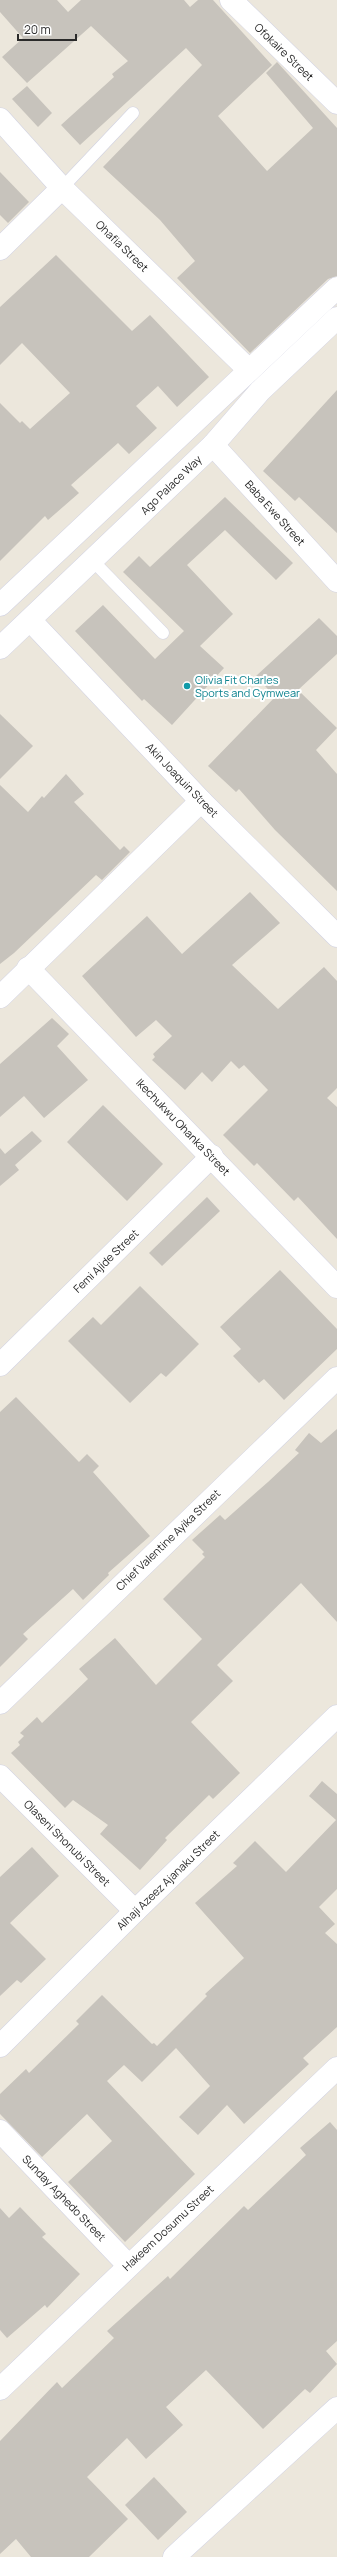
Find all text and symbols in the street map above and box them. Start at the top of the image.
scale bar [18,16,76,42]
street label: Ofokaire Street [251,19,317,84]
text: 20 m [24,21,51,38]
street label: Ohafia Street [93,217,152,275]
street label: Ago Palace Way [137,452,205,518]
street label: Baba Ewe Street [242,477,309,549]
place label: Olivia Fit Charles Sports and Gymwear [195,672,300,700]
marker: Olivia Fit Charles Sports and Gymwear [182,681,192,691]
street label: Akin Joaquin Street [143,739,222,820]
street label: Ikechukwu Ohanka Street [133,1075,234,1178]
street label: Femi Ajide Street [70,1226,142,1296]
street label: Chief Valentine Ayika Street [112,1486,223,1594]
street label: Olaseni Shonubi Street [21,1796,114,1889]
street label: Alhaji Azeez Ajanaku Street [113,1826,222,1933]
street label: Sunday Aghedo Street [19,2151,109,2244]
street label: Hakeem Dosumu Street [119,2181,217,2274]

